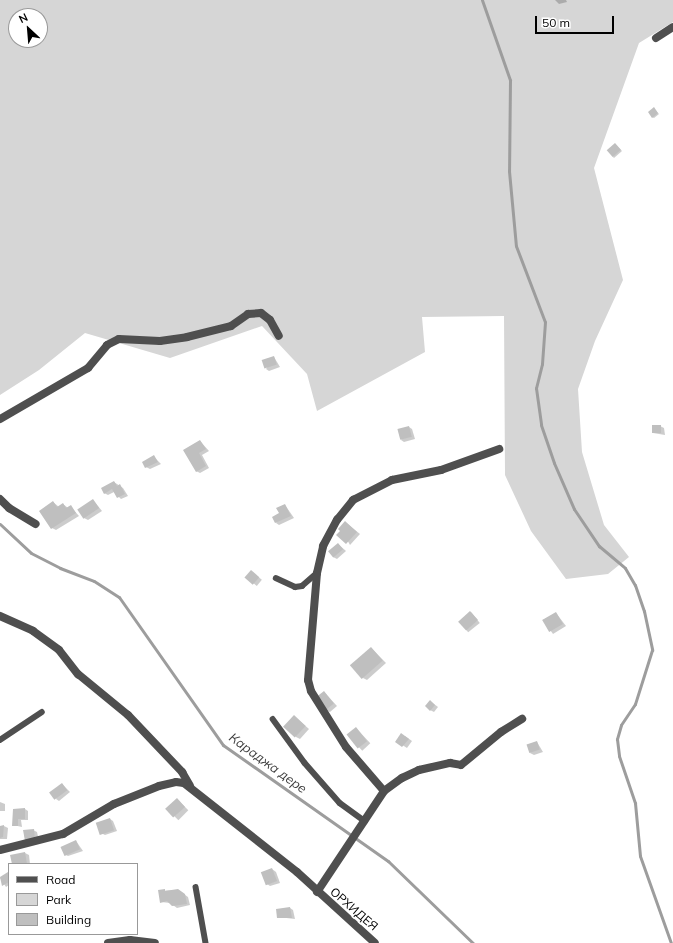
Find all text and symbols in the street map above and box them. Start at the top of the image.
north arrow [8,8,48,48]
scale bar [537,8,616,34]
text: N [16,10,30,26]
text: 50 m [542,15,570,30]
water label: Караджа дере [226,730,310,796]
legend [8,863,138,935]
text: Road [46,872,75,887]
street label: ОРХИДЕЯ [327,884,381,934]
text: Park [46,892,71,907]
text: Building [46,912,91,927]

